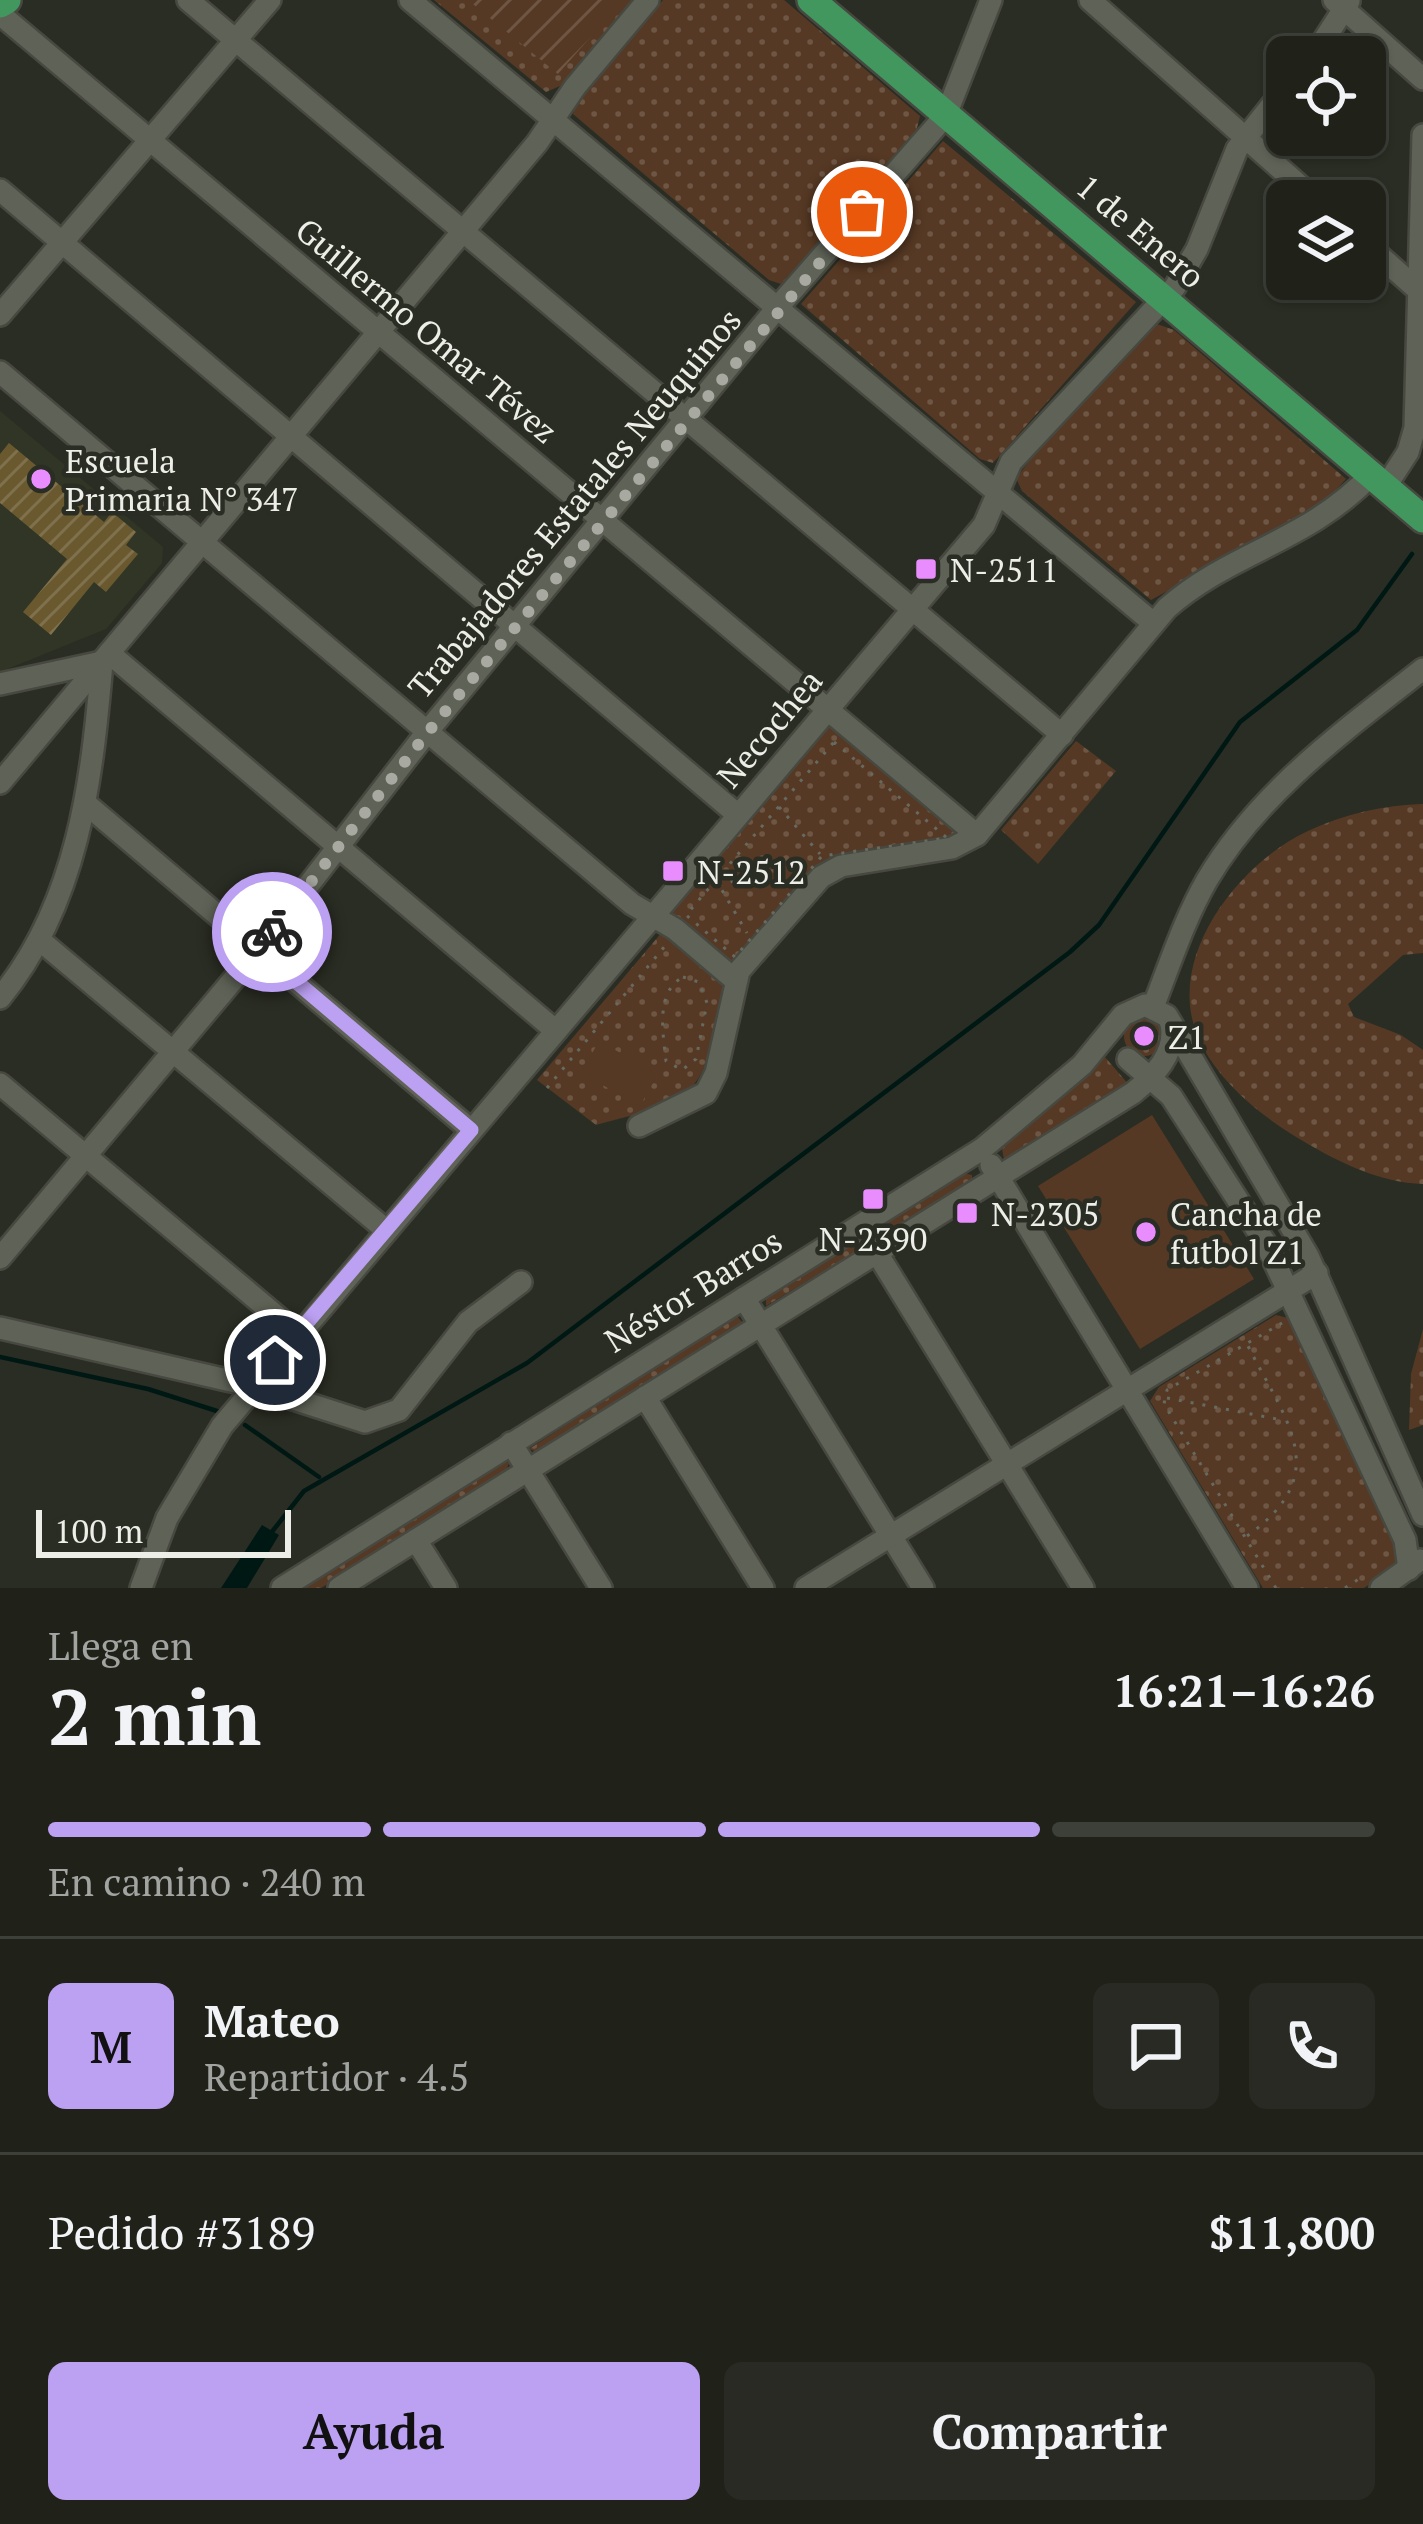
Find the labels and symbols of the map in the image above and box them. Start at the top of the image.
pin [811,161,913,263]
street label: 1 de Enero [1068,165,1214,297]
street label: Guillermo Omar Tévez [287,208,567,452]
street label: Trabajadores Estatales Neuquinos [398,299,750,707]
place label: Escuela Primaria N° 347 [65,439,299,520]
marker: Escuela Primaria N° 347 [28,466,54,492]
place label: N-2511 [950,548,1059,591]
marker: N-2511 [913,556,939,582]
street label: Necochea [707,660,831,796]
place label: N-2512 [697,850,806,893]
marker: N-2512 [660,858,686,884]
courier [212,872,332,992]
place label: Z1 [1168,1015,1206,1058]
marker: Z1 [1131,1023,1157,1049]
marker: N-2390 [860,1186,886,1212]
place label: N-2305 [991,1192,1100,1235]
place label: Cancha de futbol Z1 [1170,1192,1322,1273]
marker: N-2305 [954,1200,980,1226]
place label: N-2390 [819,1217,927,1260]
street label: Néstor Barros [596,1218,790,1362]
marker: Cancha de futbol Z1 [1133,1219,1159,1245]
pin [224,1309,326,1411]
scale bar [36,1504,291,1557]

